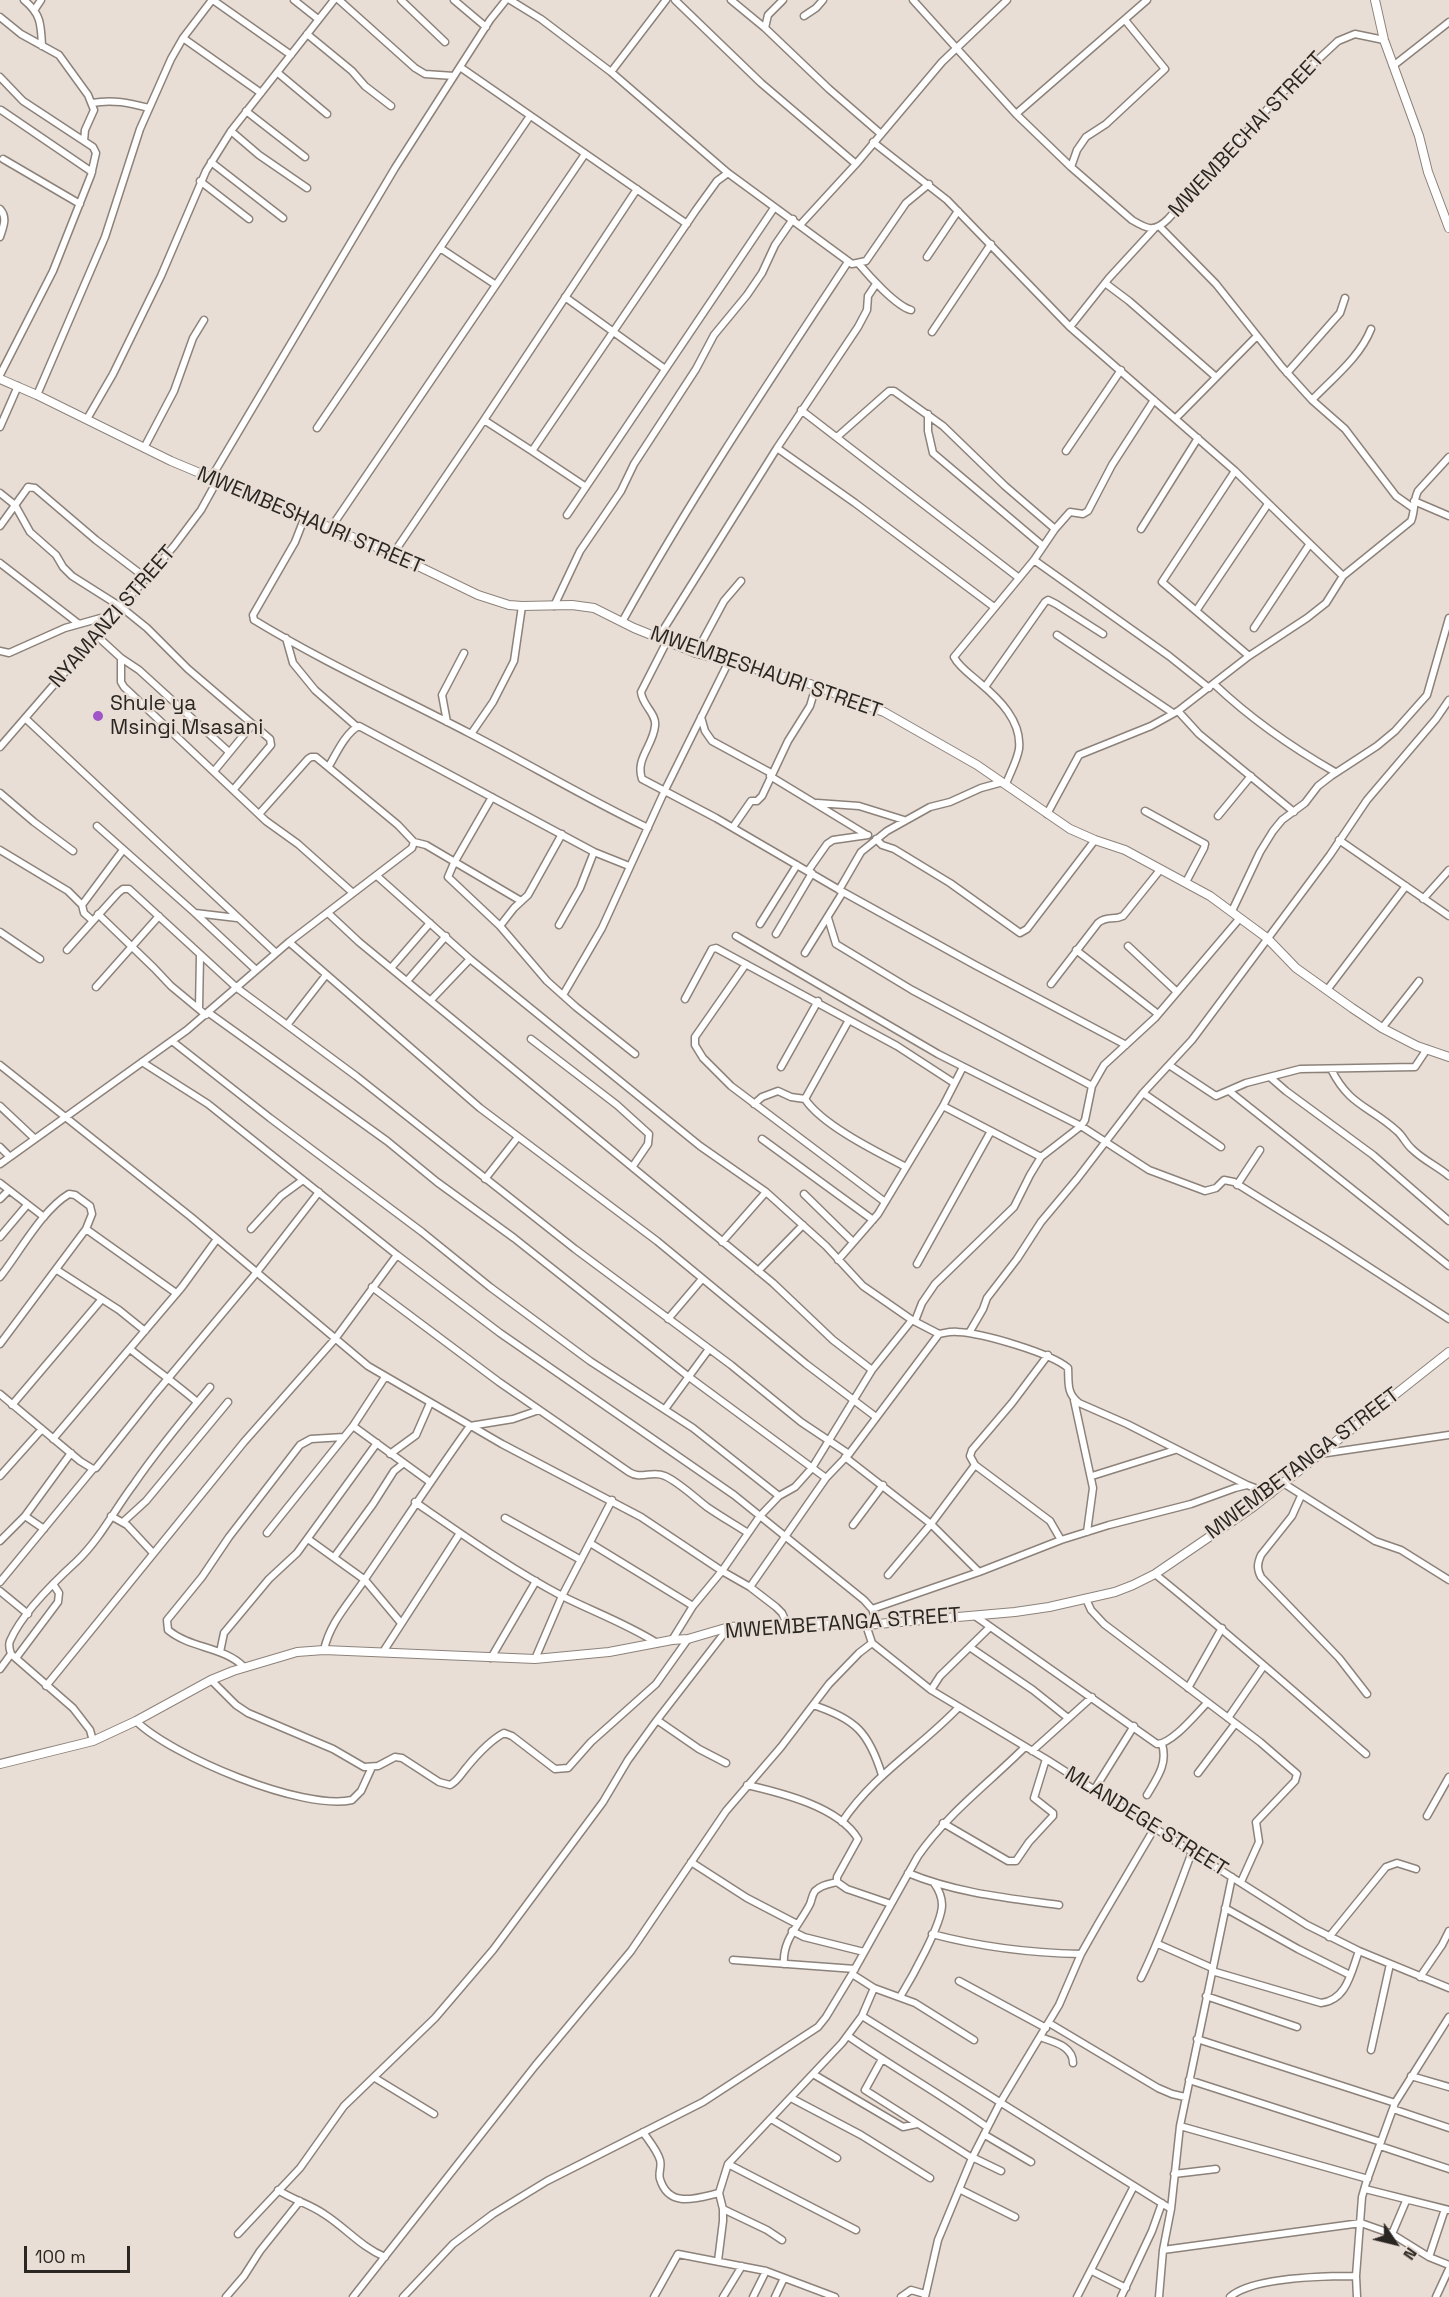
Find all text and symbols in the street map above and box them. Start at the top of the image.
street label: MWEMBECHAI STREET [1164,47,1330,223]
street label: MWEMBESHAURI STREET [193,462,427,580]
street label: NYAMANZI STREET [44,541,182,693]
street label: MWEMBESHAURI STREET [647,621,885,725]
place label: Shule ya Msingi Msasani [110,691,263,741]
marker: Shule ya Msingi Msasani [91,709,105,723]
street label: MWEMBETANGA STREET [1201,1383,1405,1545]
street label: MWEMBETANGA STREET [724,1603,962,1645]
street label: MLANDEGE STREET [1060,1762,1232,1882]
north arrow [1365,2213,1425,2273]
scale bar [27,2234,134,2272]
text: N [1398,2243,1422,2264]
text: 100 m [35,2245,86,2268]

